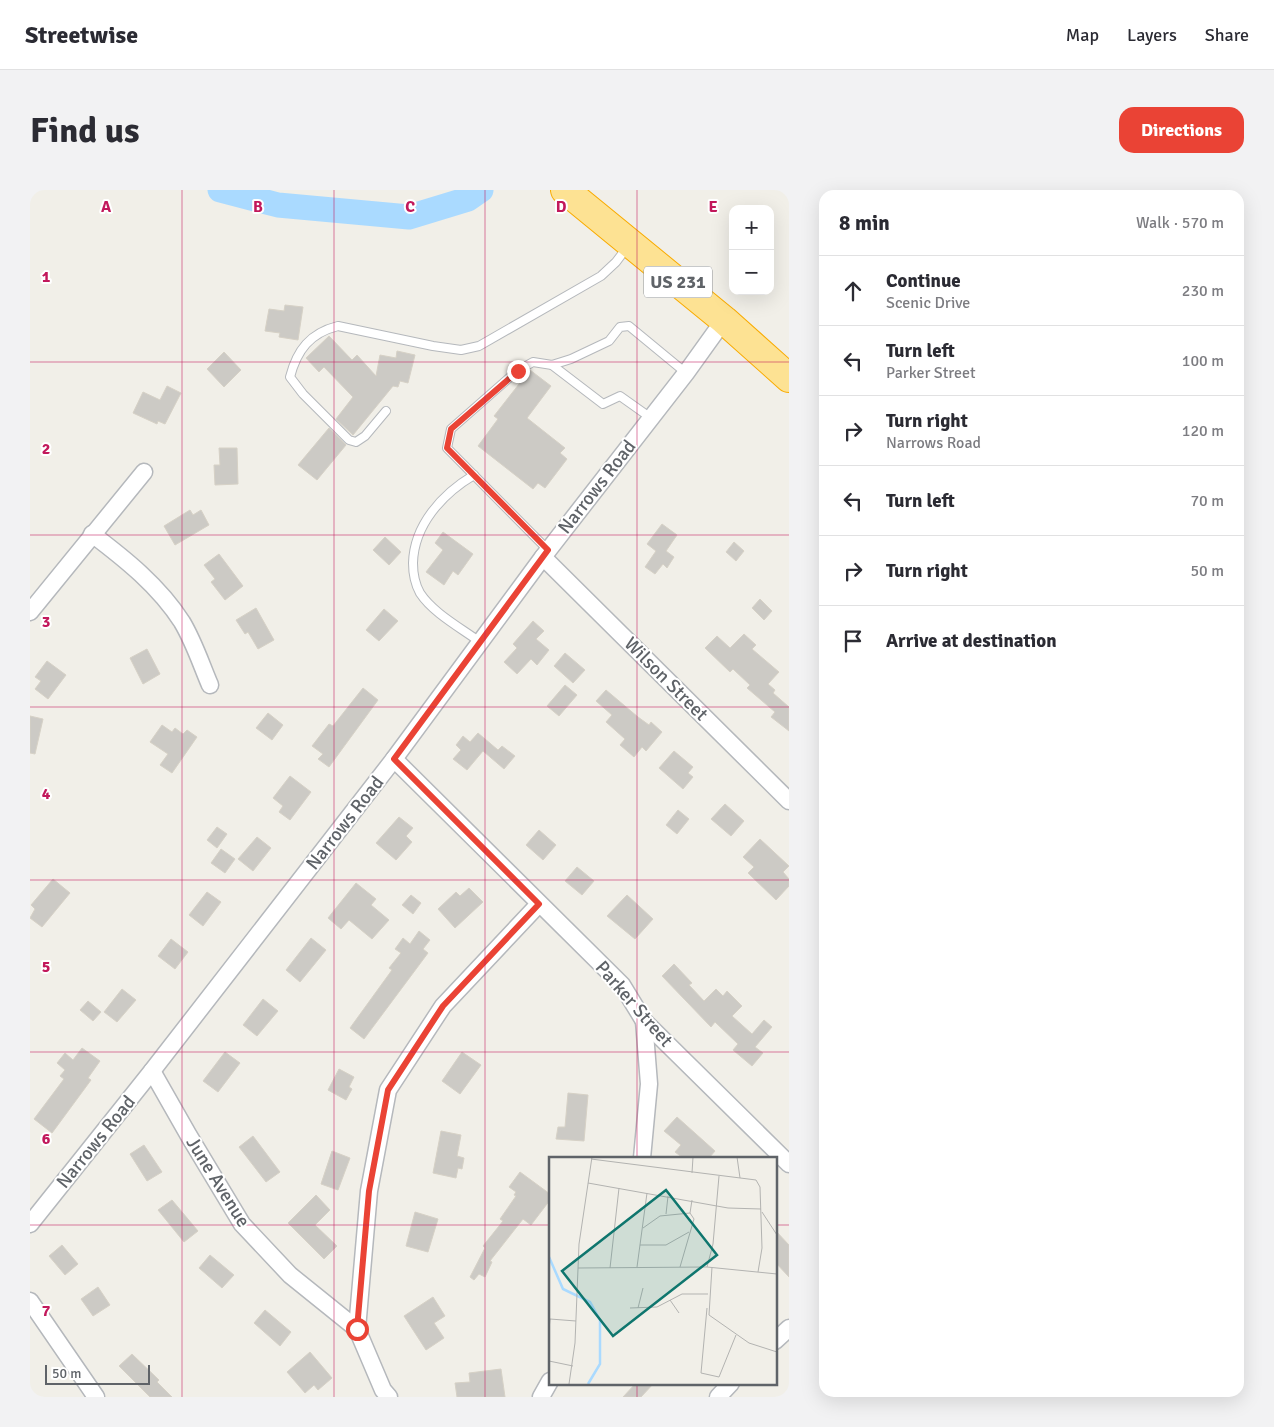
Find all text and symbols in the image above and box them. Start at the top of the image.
text: Streetwise [25,20,138,50]
text: Map [1066,24,1099,46]
text: Layers [1127,24,1177,46]
text: Share [1205,24,1249,46]
button: Directions [1119,107,1244,153]
text: Find us [30,109,140,152]
text: A [101,197,112,217]
text: B [253,197,263,217]
text: C [405,197,415,217]
text: D [556,197,567,217]
text: E [708,197,718,217]
map controls [729,205,774,295]
button: + [729,205,774,250]
text: 8 min [839,210,890,236]
text: Walk · 570 m [1136,213,1224,233]
button: − [729,250,774,295]
road number: US 231 [644,266,712,298]
text: 1 [42,267,51,287]
text: Continue [886,269,961,293]
icon: ahead [839,277,867,305]
text: 230 m [1182,281,1224,301]
text: Scenic Drive [886,293,970,313]
text: Turn left [886,339,955,363]
icon: left [839,347,867,375]
text: 100 m [1182,351,1224,371]
route end [507,360,530,383]
text: Parker Street [886,363,976,383]
text: Turn right [886,409,968,433]
icon: right [839,417,867,445]
text: 120 m [1182,421,1224,441]
text: Narrows Road [886,433,981,453]
street label: Narrows Road [553,435,641,539]
text: 2 [42,439,50,459]
icon: left [839,487,867,515]
text: Turn left [886,489,955,513]
text: 70 m [1190,491,1224,511]
icon: right [839,557,867,585]
text: Turn right [886,559,968,583]
text: 50 m [1190,561,1224,581]
text: 3 [42,612,50,632]
icon: arrive [839,627,867,655]
text: Arrive at destination [886,629,1057,653]
street label: Wilson Street [619,632,713,726]
street label: Narrows Road [301,771,389,875]
text: 4 [42,784,51,804]
street label: Parker Street [590,956,678,1052]
text: 5 [42,957,50,977]
street label: Narrows Road [51,1091,141,1193]
text: 6 [42,1129,51,1149]
street label: June Avenue [181,1132,255,1232]
inset map [549,1157,776,1384]
text: 7 [42,1301,51,1321]
route start [346,1318,369,1341]
scale bar [45,1362,150,1385]
text: 50 m [52,1365,81,1382]

